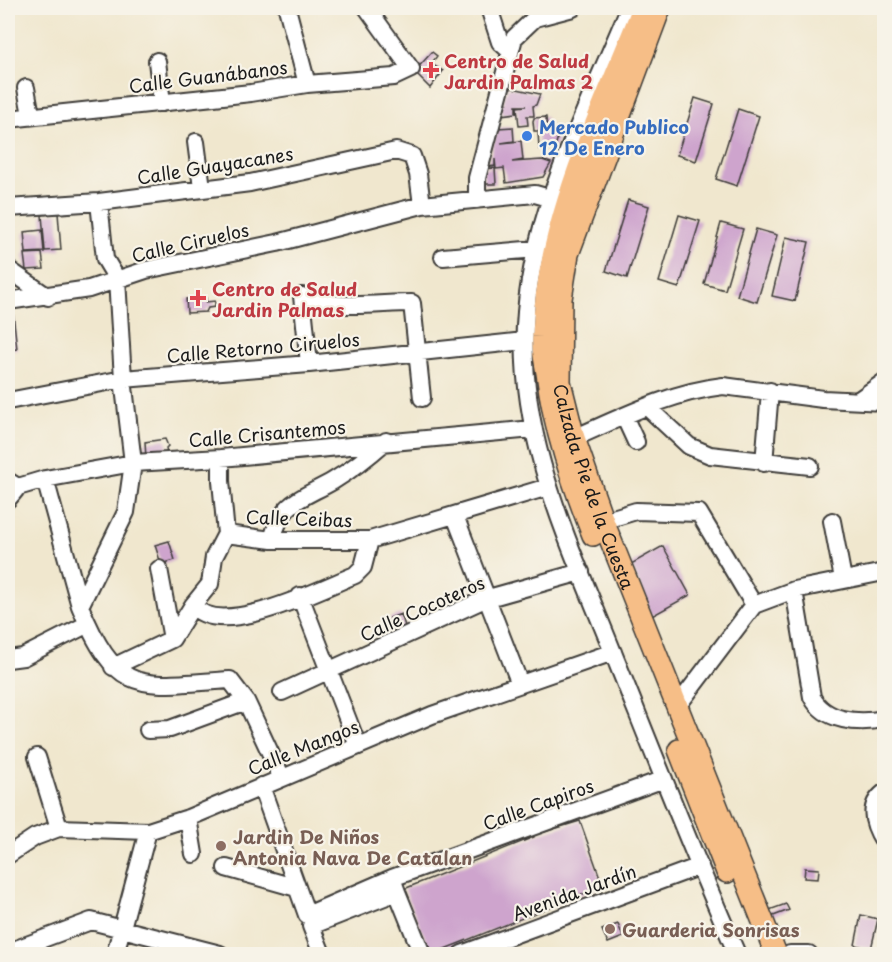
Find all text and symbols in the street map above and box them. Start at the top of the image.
place label: Centro de Salud Jardin Palmas 2 [444,47,593,95]
street label: Calle Guanábanos [127,53,289,99]
marker: Centro de Salud Jardin Palmas 2 [422,61,440,79]
place label: Mercado Publico 12 De Enero [539,113,689,161]
marker: Mercado Publico 12 De Enero [520,129,534,143]
street label: Calle Guayacanes [135,139,295,191]
street label: Calle Ciruelos [129,215,251,269]
place label: Centro de Salud Jardin Palmas [212,275,357,323]
marker: Centro de Salud Jardin Palmas [189,289,207,307]
street label: Calle Retorno Ciruelos [165,325,361,369]
street label: Calzada Pie de la Cuesta [547,381,643,594]
street label: Calle Crisantemos [188,413,346,453]
street label: Calle Ceibas [245,503,353,533]
street label: Calle Cocoteros [355,568,489,648]
street label: Calle Mangos [243,712,363,782]
street label: Calle Capiros [479,771,597,837]
place label: Jardin De Niños Antonia Nava De Catalan [233,823,472,871]
marker: Jardin De Niños Antonia Nava De Catalan [214,839,228,853]
street label: Avenida Jardín [508,857,640,927]
place label: Guarderia Sonrisas [622,916,800,943]
marker: Guarderia Sonrisas [603,922,617,936]

